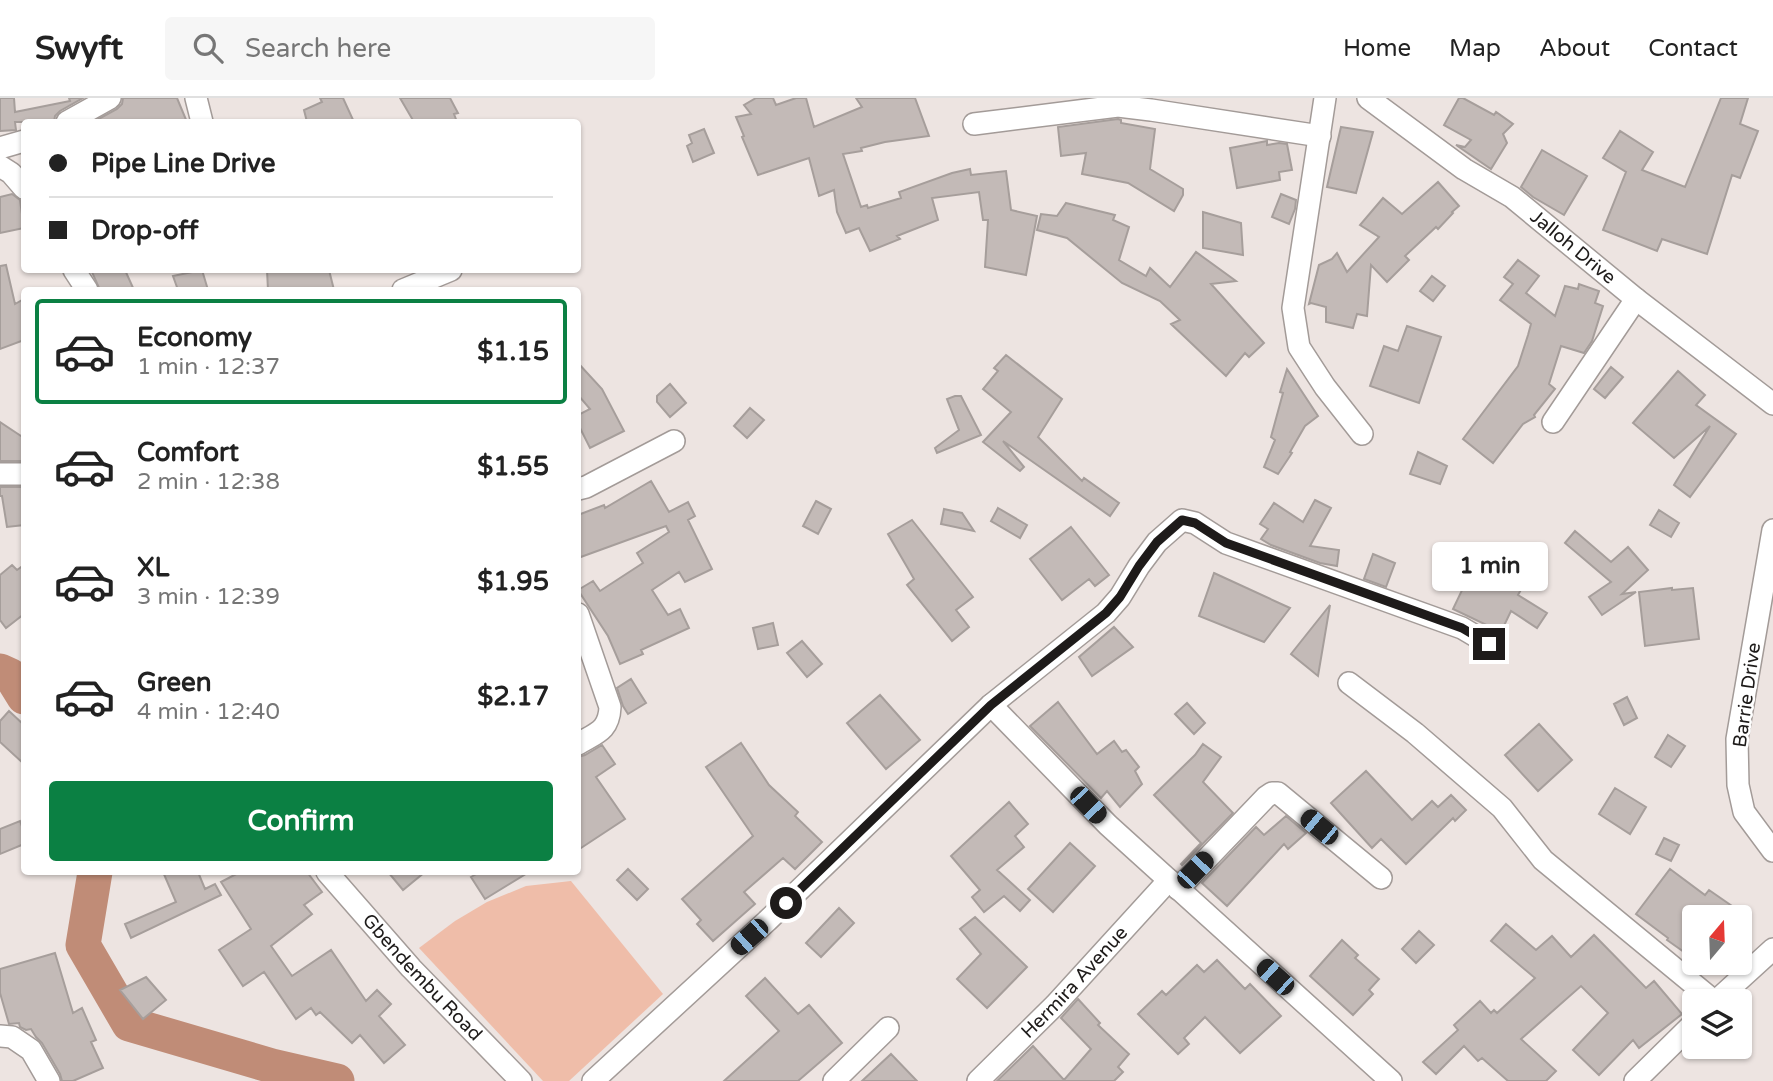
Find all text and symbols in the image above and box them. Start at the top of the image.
search box [165,17,655,80]
text: Swyft [35,29,123,68]
icon: search [189,29,227,67]
text: Search here [245,33,391,64]
text: Home [1343,34,1411,63]
text: Map [1449,34,1501,63]
text: About [1539,34,1610,63]
text: Contact [1648,34,1738,63]
text: Pipe Line Drive [91,148,275,179]
street label: Jalloh Drive [1526,206,1620,289]
text: Drop-off [91,215,198,246]
icon: car [53,320,116,383]
text: Economy [137,322,252,353]
text: $1.15 [477,336,549,367]
text: 1 min · 12:37 [137,353,280,381]
icon: car [53,435,116,498]
text: Comfort [137,437,239,468]
text: $1.55 [477,451,549,482]
text: 2 min · 12:38 [137,468,280,496]
callout: 1 min [1431,542,1547,592]
icon: car [53,550,116,613]
text: XL [137,552,169,583]
text: 1 min [1459,552,1521,580]
text: $1.95 [477,566,549,597]
text: 3 min · 12:39 [137,583,280,611]
route end [1473,628,1505,660]
street label: Barrie Drive [1729,641,1765,749]
icon: car [53,665,116,728]
text: Green [137,667,212,698]
text: $2.17 [477,681,549,712]
text: 4 min · 12:40 [137,698,280,726]
button: Confirm [49,781,553,861]
car [1066,783,1111,827]
car [1297,805,1342,849]
car [1173,848,1218,892]
route start [770,887,802,919]
north arrow [1682,905,1752,975]
map controls [1682,905,1752,1059]
street label: Gbendembu Road [358,909,487,1045]
car [727,915,772,959]
street label: Hermira Avenue [1017,922,1132,1043]
car [1253,955,1298,999]
button: layers [1682,989,1752,1059]

